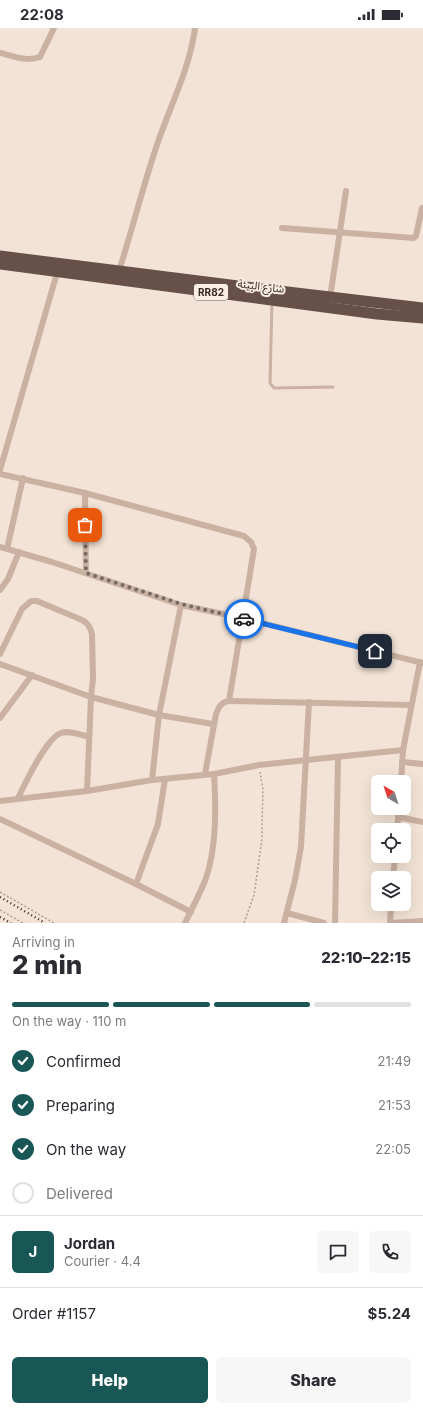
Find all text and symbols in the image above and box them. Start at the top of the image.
text: 22:08 [20,5,64,24]
street label: شارع البيئة [237,276,286,297]
road number: RR82 [194,284,228,300]
pin [68,508,102,542]
icon: bag [74,514,96,536]
courier [224,599,264,639]
icon: car [233,608,255,630]
pin [358,634,392,668]
icon: home [364,640,386,662]
north arrow [371,775,411,815]
map controls [371,775,411,911]
button: locate [371,823,411,863]
button: layers [371,871,411,911]
text: Arriving in [12,934,75,950]
text: 22:10–22:15 [321,948,411,967]
text: 2 min [12,949,82,980]
text: On the way · 110 m [12,1013,126,1029]
icon: check [12,1050,34,1072]
text: Confirmed [46,1052,121,1071]
text: 21:49 [378,1053,411,1069]
icon: check [12,1094,34,1116]
text: Preparing [46,1096,115,1115]
text: 21:53 [378,1097,411,1113]
icon: check [12,1138,34,1160]
text: On the way [46,1140,126,1159]
text: 22:05 [375,1141,411,1157]
text: Delivered [46,1184,113,1203]
button: chat [317,1231,359,1273]
button: phone [369,1231,411,1273]
text: Jordan [64,1234,115,1253]
text: J [29,1242,37,1261]
text: Courier · 4.4 [64,1253,141,1269]
text: Order #1157 [12,1304,96,1323]
text: $5.24 [368,1304,411,1323]
button: Help [12,1357,208,1403]
button: Share [216,1357,411,1403]

